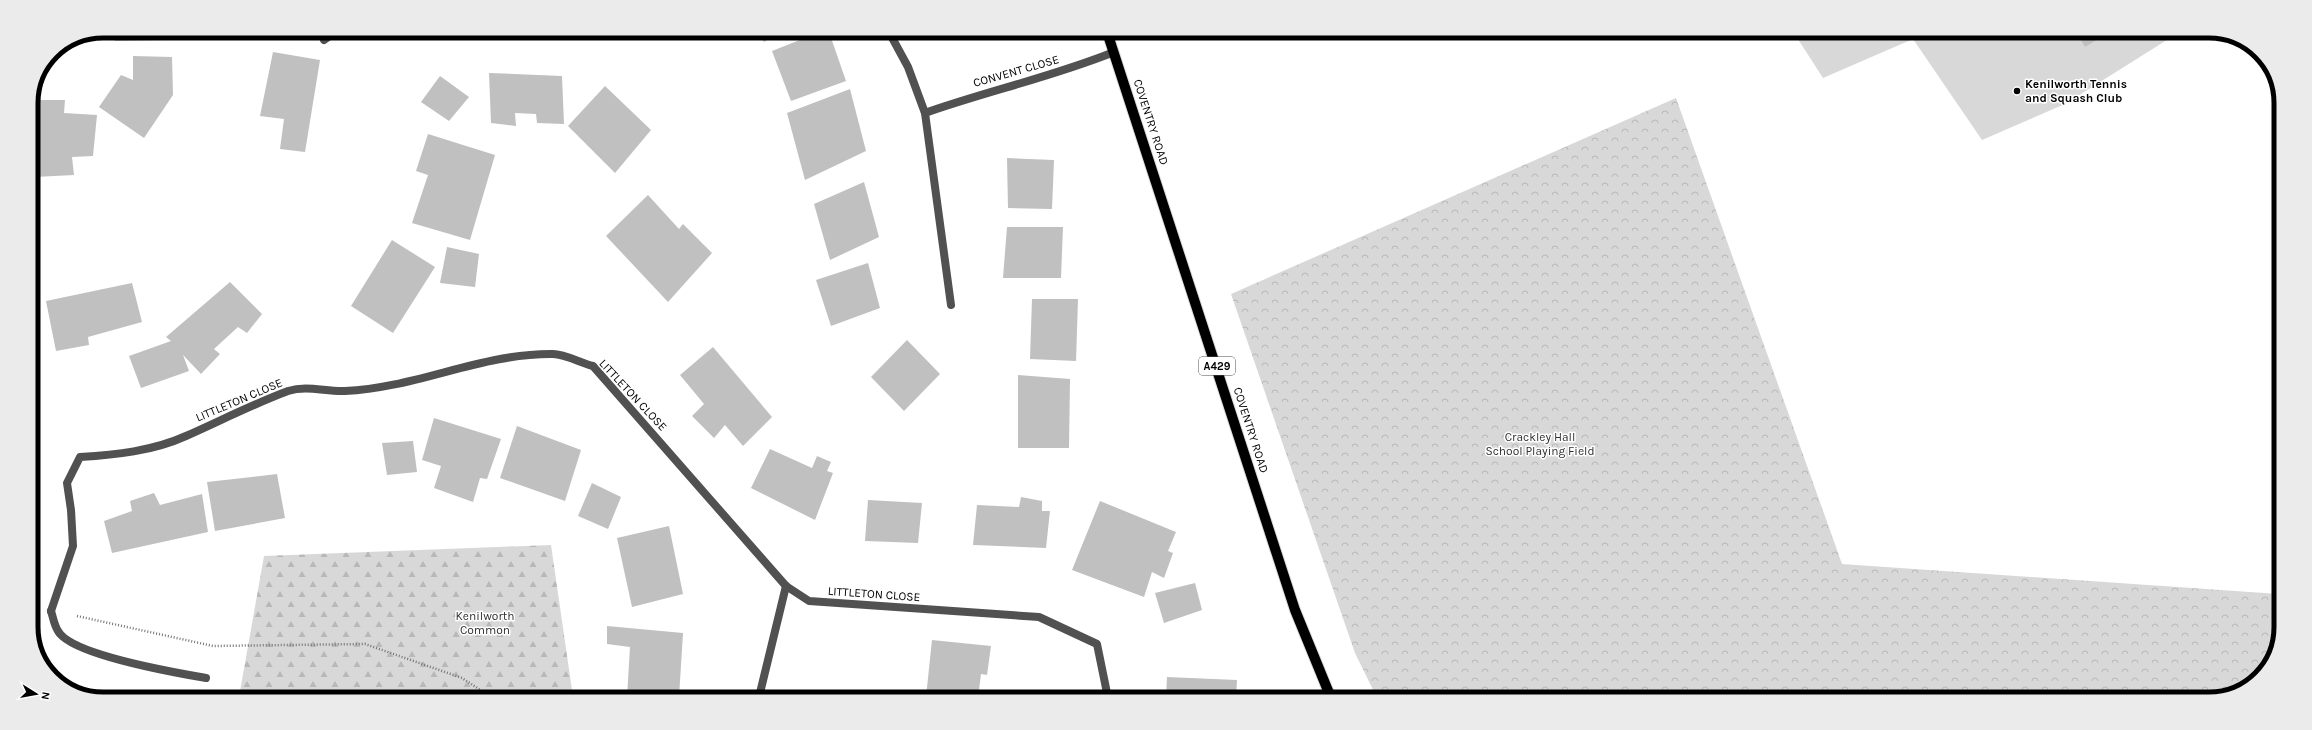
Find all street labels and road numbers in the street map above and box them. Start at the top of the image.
street label: CONVENT CLOSE [971,52,1061,90]
street label: COVENTRY ROAD [1131,77,1171,167]
street label: LITTLETON CLOSE [596,356,670,434]
road number: A429 [1199,357,1235,375]
street label: LITTLETON CLOSE [194,375,284,425]
street label: COVENTRY ROAD [1231,385,1271,475]
street label: LITTLETON CLOSE [827,584,921,604]

